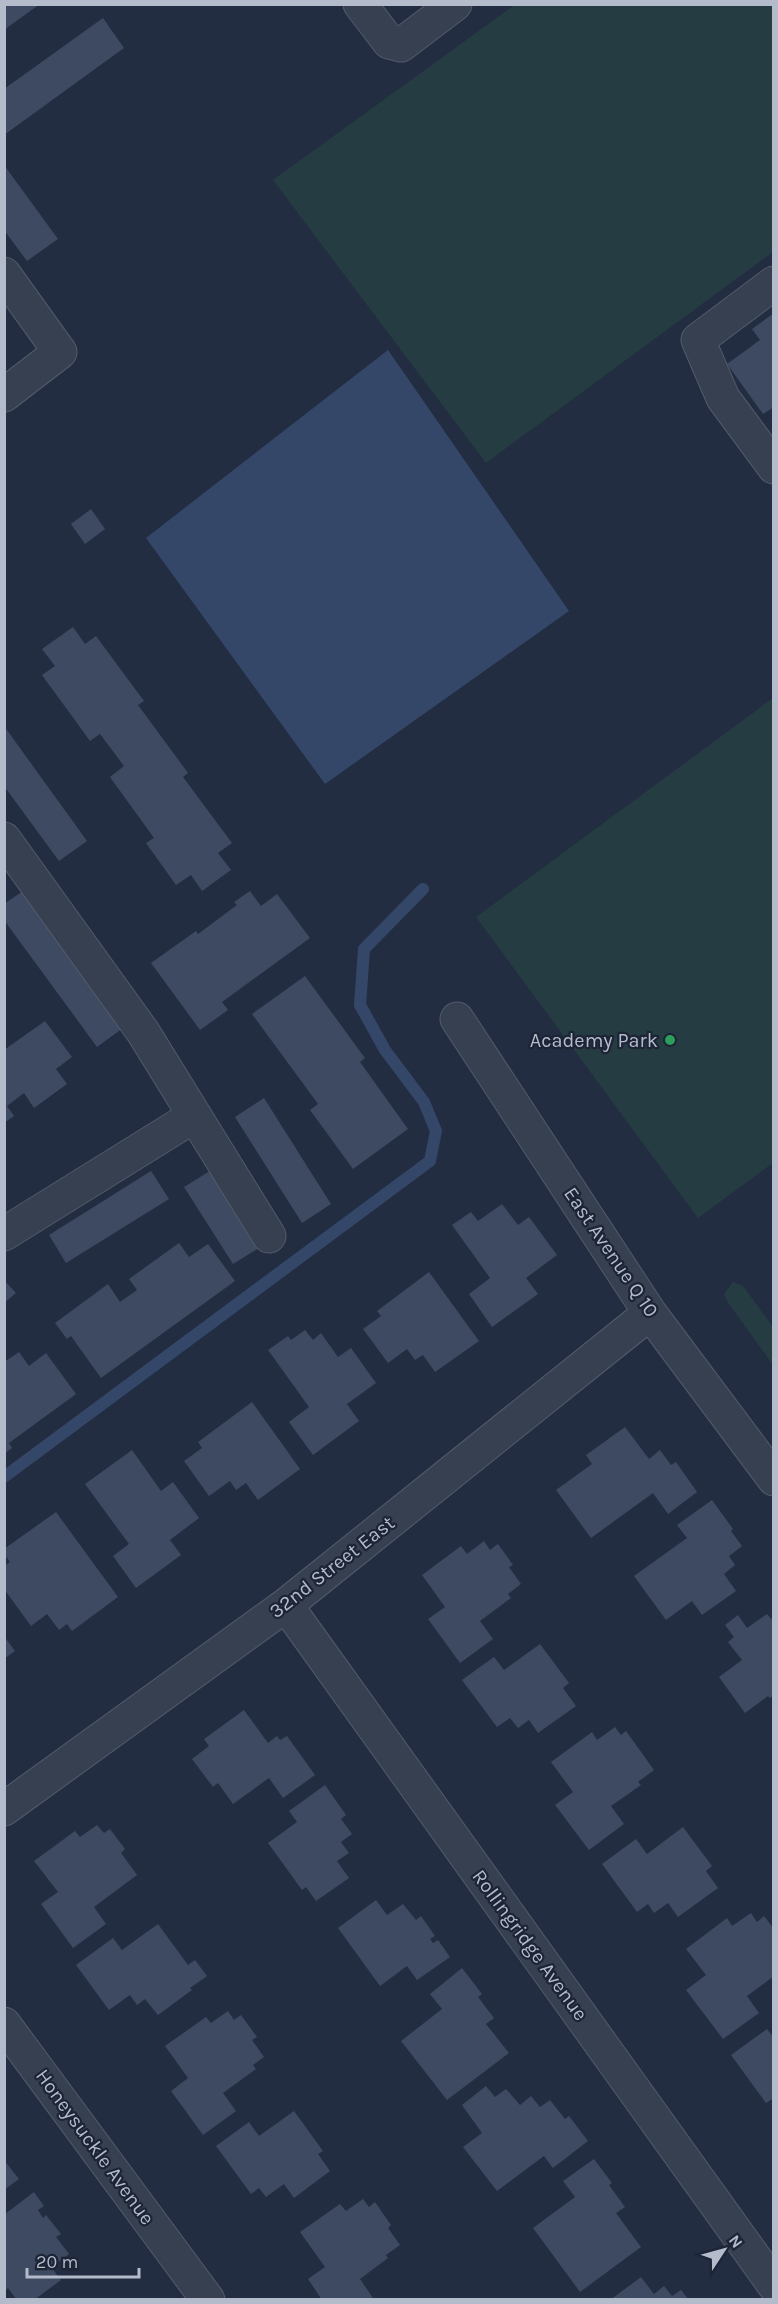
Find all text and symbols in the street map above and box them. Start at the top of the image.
place label: Academy Park [530,1029,658,1052]
marker: Academy Park [663,1033,677,1047]
street label: East Avenue Q 10 [559,1183,663,1321]
street label: 32nd Street East [265,1511,399,1623]
street label: Rollingridge Avenue [468,1865,592,2025]
street label: Honeysuckle Avenue [31,2065,159,2229]
north arrow [694,2220,754,2280]
text: N [725,2231,747,2252]
scale bar [27,2241,140,2279]
text: 20 m [36,2251,78,2273]

